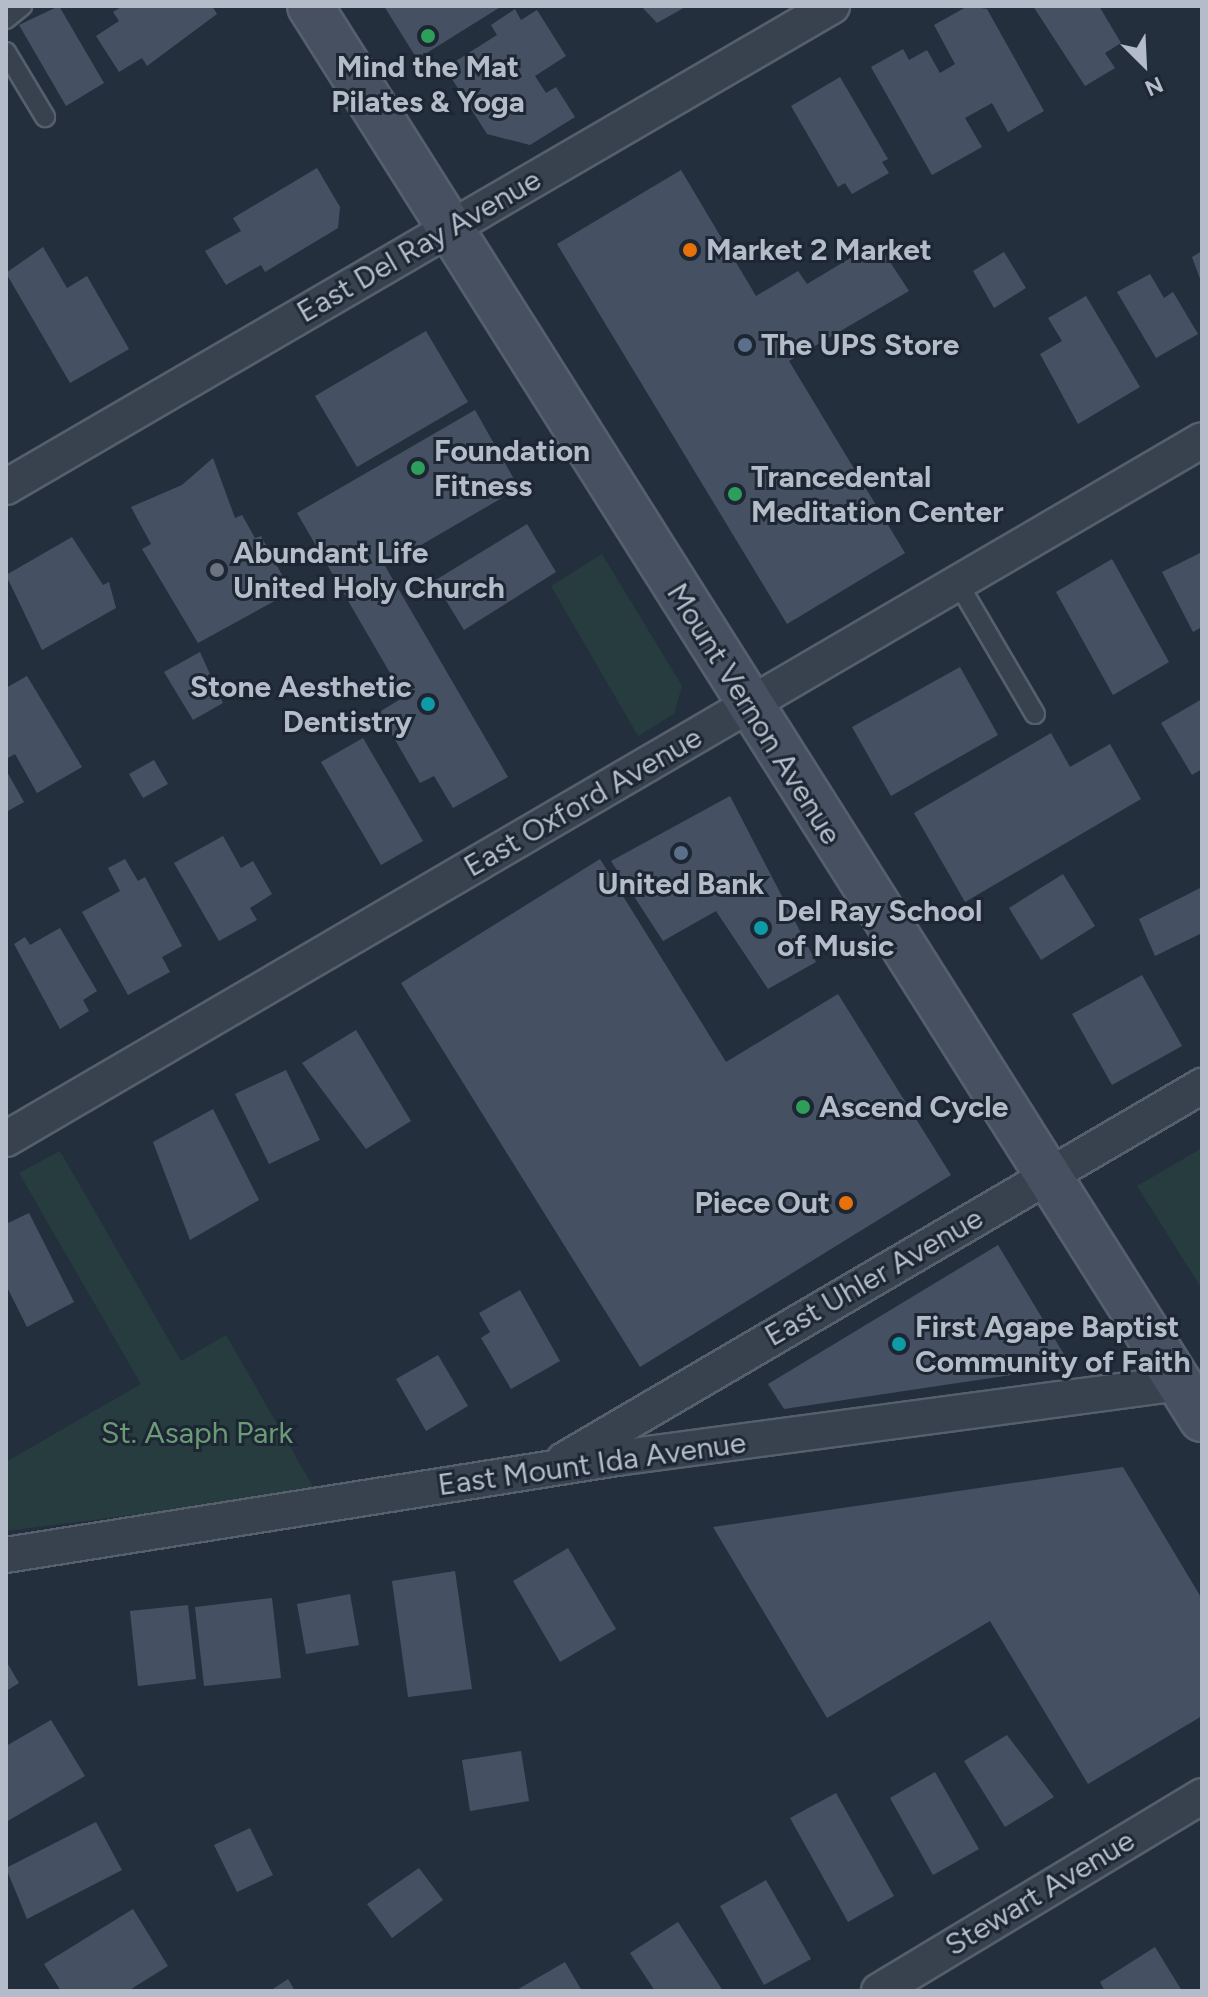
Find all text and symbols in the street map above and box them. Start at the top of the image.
north arrow [1104,24,1184,104]
marker: Mind the Mat Pilates & Yoga [419,27,437,45]
place label: Mind the Mat Pilates & Yoga [331,49,525,120]
text: N [1141,71,1167,102]
street label: East Del Ray Avenue [291,162,547,330]
place label: Market 2 Market [706,232,932,268]
marker: Market 2 Market [681,241,699,259]
place label: The UPS Store [761,327,959,363]
marker: The UPS Store [736,336,754,354]
place label: Foundation Fitness [434,433,590,504]
marker: Foundation Fitness [409,459,427,477]
place label: Trancedental Meditation Center [751,459,1004,530]
marker: Trancedental Meditation Center [726,485,744,503]
place label: Abundant Life United Holy Church [233,535,505,606]
marker: Abundant Life United Holy Church [208,561,226,579]
street label: Mount Vernon Avenue [659,577,849,851]
place label: Stone Aesthetic Dentistry [190,669,412,740]
marker: Stone Aesthetic Dentistry [419,695,437,713]
street label: East Oxford Avenue [458,719,708,885]
marker: United Bank [672,844,690,862]
place label: United Bank [598,866,764,902]
place label: Del Ray School of Music [777,893,982,964]
marker: Del Ray School of Music [752,919,770,937]
place label: Ascend Cycle [819,1089,1008,1125]
marker: Ascend Cycle [794,1098,812,1116]
place label: Piece Out [695,1185,830,1221]
marker: Piece Out [837,1194,855,1212]
street label: East Uhler Avenue [759,1200,989,1354]
place label: First Agape Baptist Community of Faith [915,1309,1191,1380]
marker: First Agape Baptist Community of Faith [890,1335,908,1353]
park label: St. Asaph Park [101,1415,293,1451]
street label: East Mount Ida Avenue [436,1425,748,1503]
street label: Stewart Avenue [939,1822,1141,1964]

